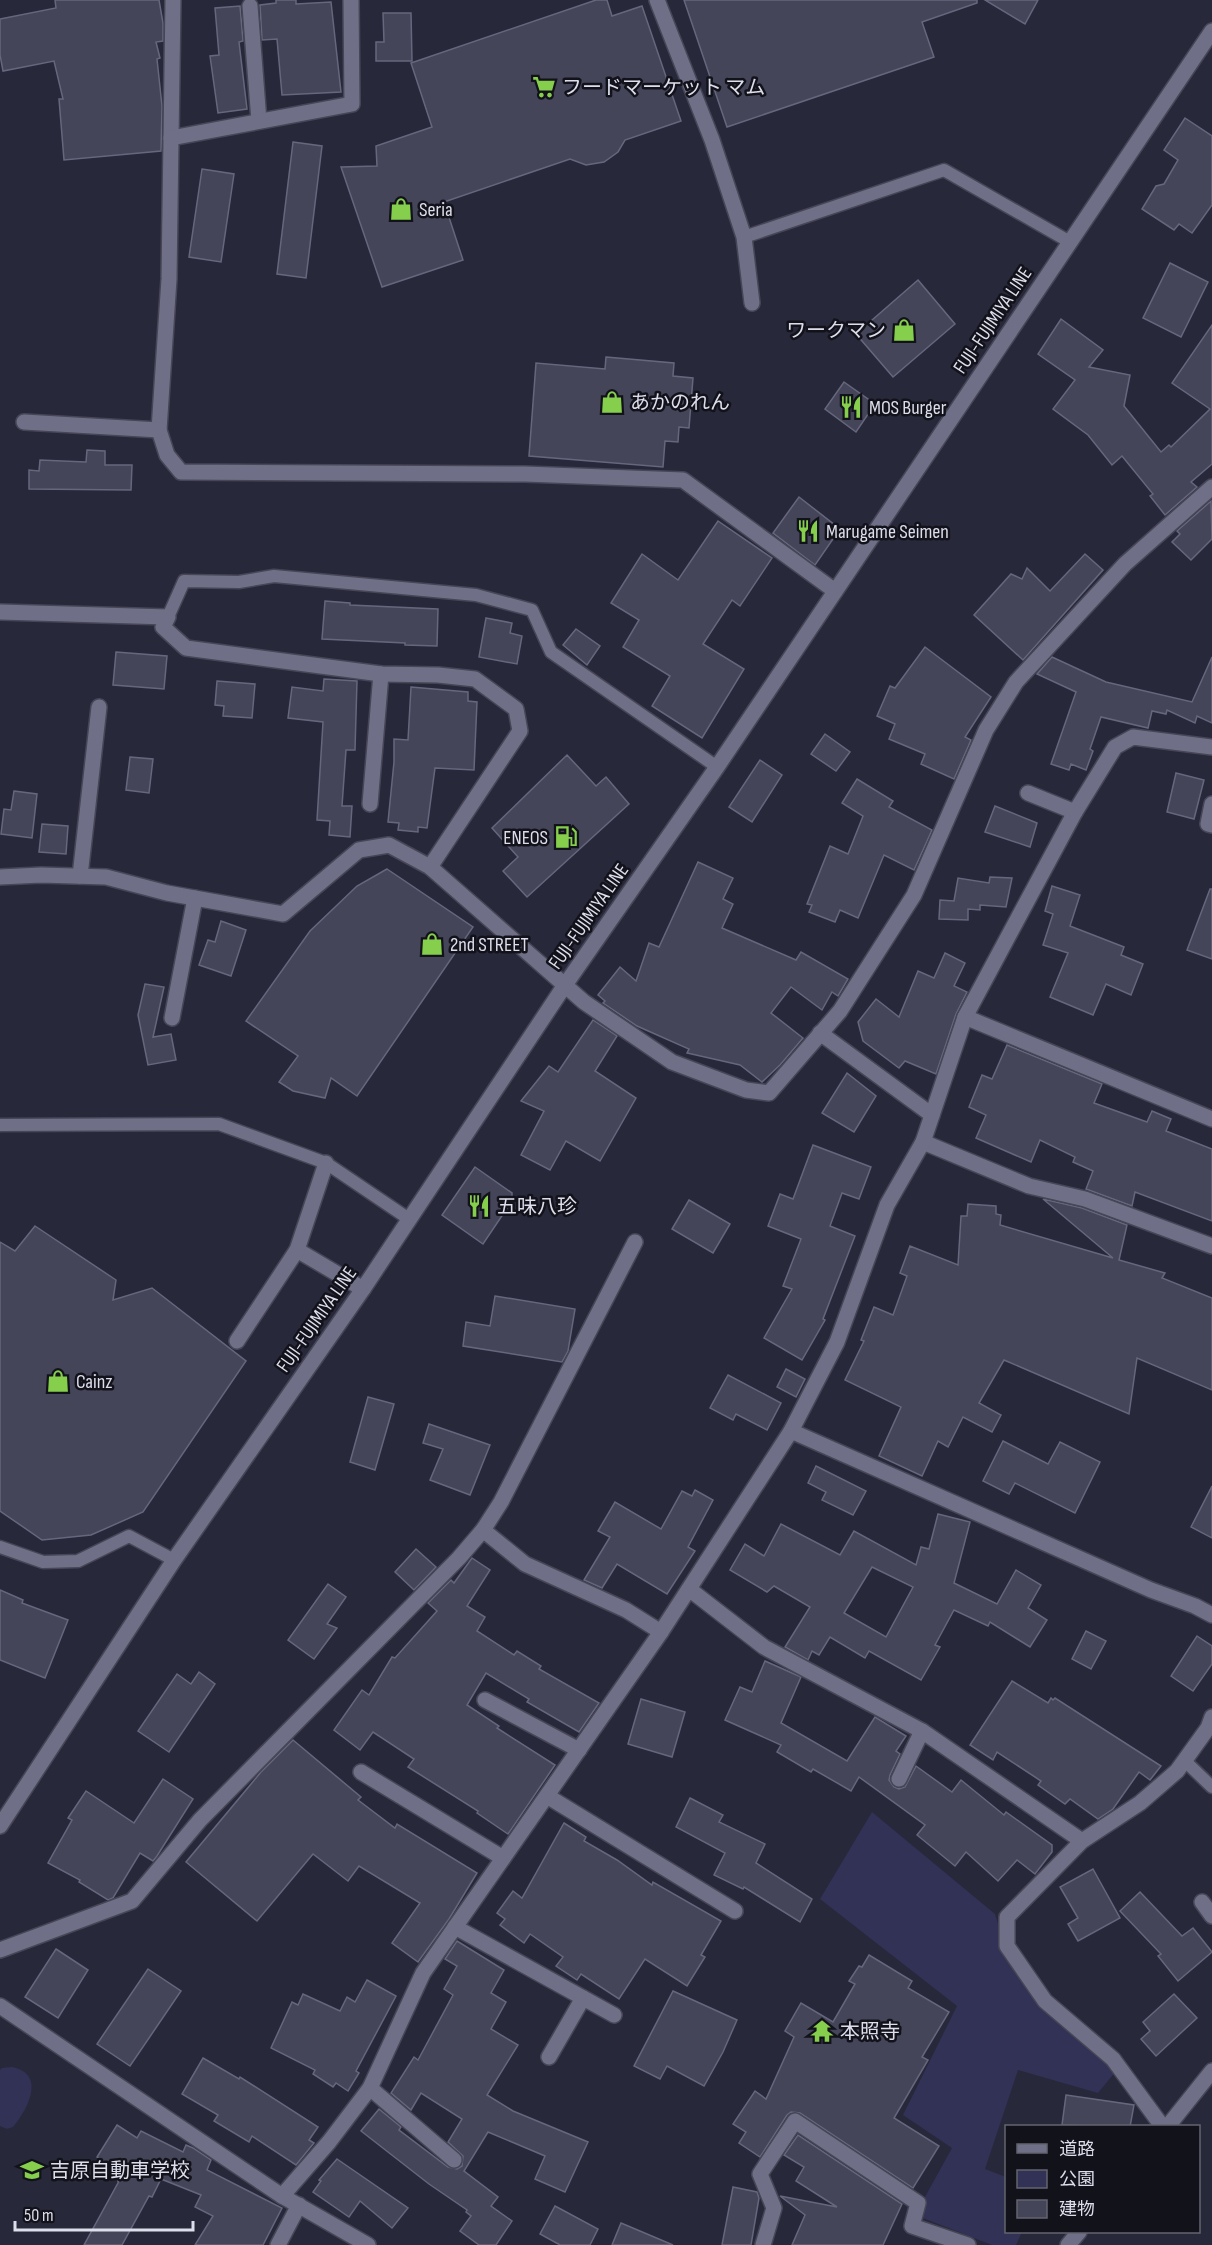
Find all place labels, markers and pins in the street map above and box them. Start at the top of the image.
supermarket icon: フードマーケット マム [531,74,557,100]
place label: フードマーケット マム [562,76,765,100]
shop icon: Seria [388,196,414,222]
place label: Seria [419,198,453,222]
shop icon: ワークマン [891,317,917,343]
place label: ワークマン [786,319,886,343]
shop icon: あかのれん [599,389,625,415]
place label: あかのれん [630,391,730,415]
restaurant icon: MOS Burger [838,394,864,420]
place label: MOS Burger [869,396,947,420]
restaurant icon: Marugame Seimen [795,518,821,544]
place label: Marugame Seimen [826,520,949,544]
fuel station icon: ENEOS [553,824,579,850]
place label: ENEOS [503,826,548,850]
shop icon: 2nd STREET [419,931,445,957]
place label: 2nd STREET [450,933,529,957]
restaurant icon: 五味八珍 [466,1193,492,1219]
place label: 五味八珍 [497,1195,577,1219]
shop icon: Cainz [45,1368,71,1394]
place label: Cainz [76,1370,113,1394]
temple icon: 本照寺 [809,2018,835,2044]
place label: 本照寺 [840,2020,900,2044]
school or university icon: 吉原自動車学校 [19,2157,45,2183]
place label: 吉原自動車学校 [50,2159,190,2183]

